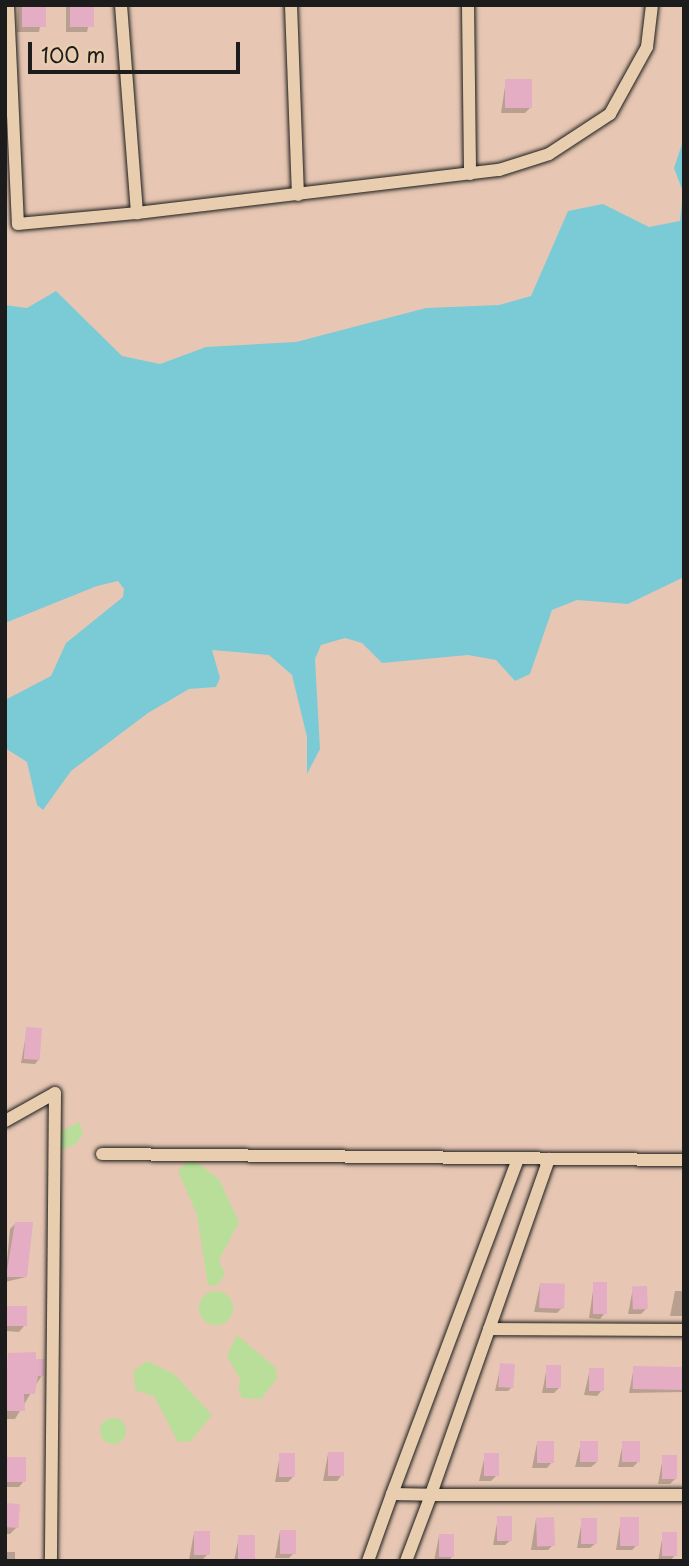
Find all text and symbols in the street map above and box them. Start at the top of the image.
scale bar [32,28,243,72]
text: 100 m [41,38,105,70]

